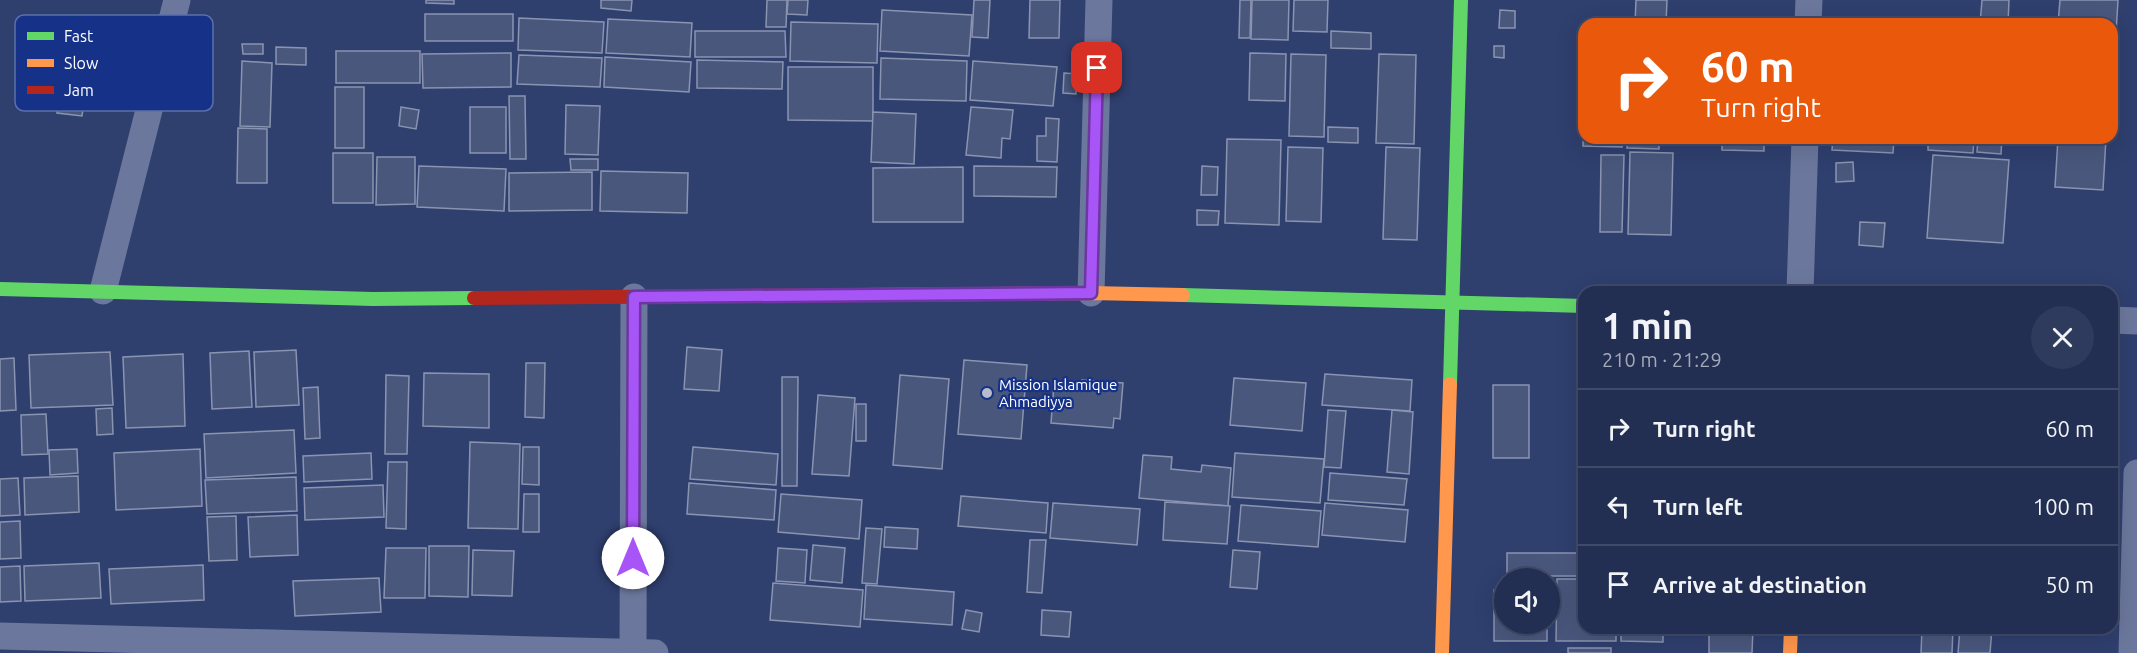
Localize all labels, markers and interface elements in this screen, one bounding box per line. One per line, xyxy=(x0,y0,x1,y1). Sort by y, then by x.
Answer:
legend xyxy=(15,15,213,111)
text: Fast xyxy=(64,27,94,45)
pin xyxy=(1071,42,1122,93)
icon: right xyxy=(1602,42,1680,120)
text: 60 m xyxy=(1701,43,1795,90)
icon: arrive xyxy=(1080,51,1113,84)
text: Slow xyxy=(64,54,99,72)
text: Jam xyxy=(64,81,94,99)
text: Turn right xyxy=(1701,92,1821,122)
text: 1 min xyxy=(1602,305,1693,346)
button: close xyxy=(2031,306,2094,369)
text: 210 m · 21:29 xyxy=(1602,348,1722,371)
place label: Mission Islamique Ahmadiyya xyxy=(999,376,1117,410)
marker: Mission Islamique Ahmadiyya xyxy=(980,386,994,400)
icon: right xyxy=(1602,412,1635,445)
text: Turn right xyxy=(1653,416,1755,441)
text: 60 m xyxy=(2045,416,2094,441)
icon: left xyxy=(1602,490,1635,523)
text: Turn left xyxy=(1653,494,1743,519)
text: 100 m xyxy=(2033,494,2094,519)
position arrow xyxy=(601,526,665,590)
map controls xyxy=(1494,568,1560,634)
button: sound xyxy=(1494,568,1560,634)
icon: arrive xyxy=(1602,568,1635,601)
text: Arrive at destination xyxy=(1653,572,1867,597)
text: 50 m xyxy=(2045,572,2094,597)

